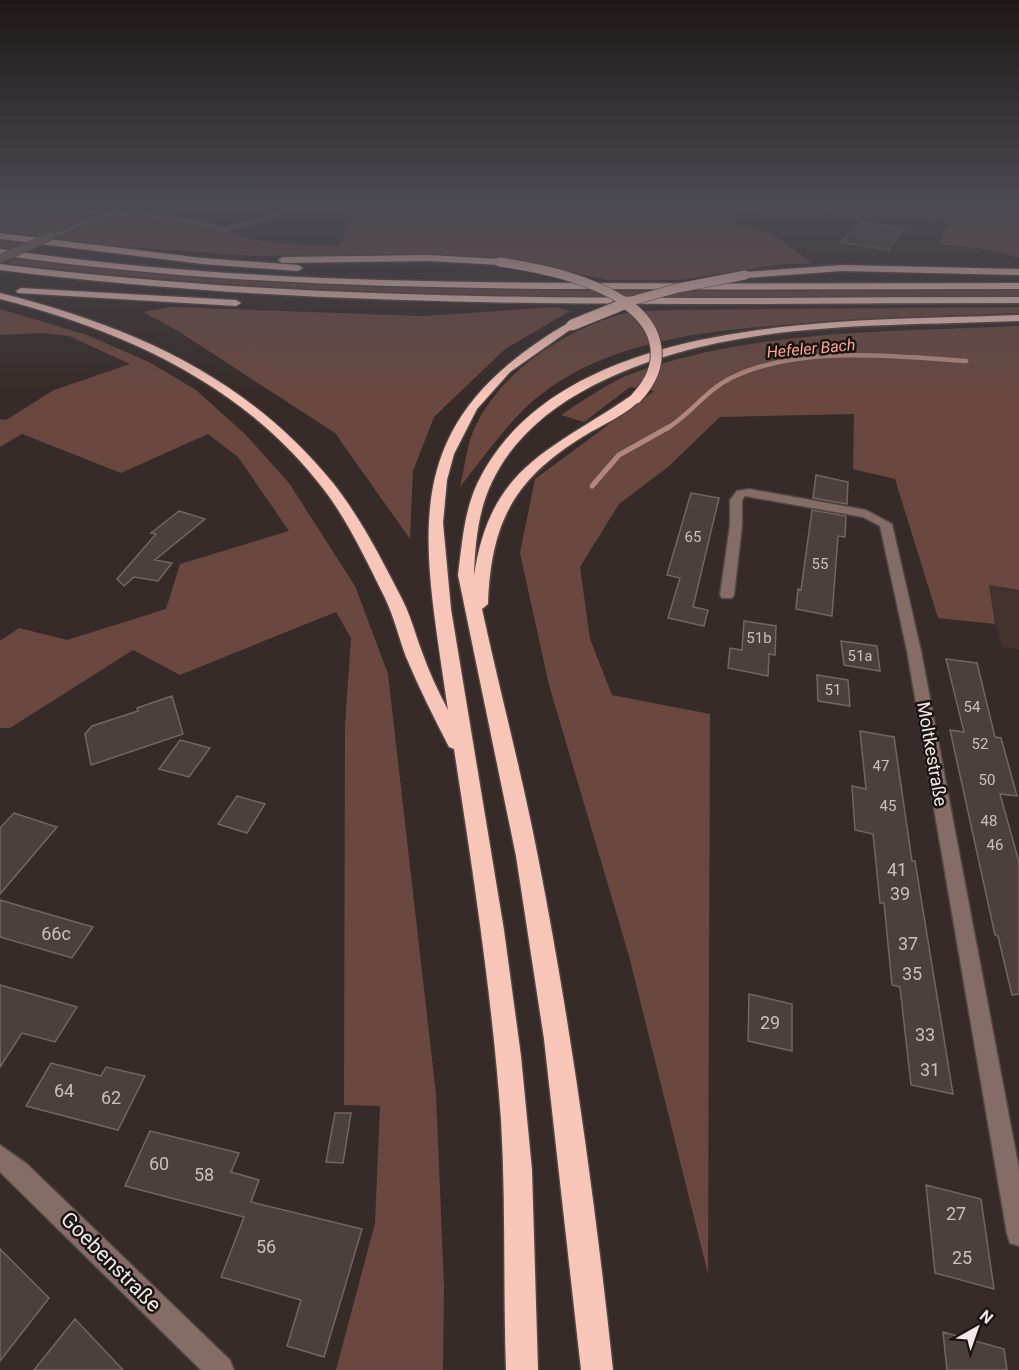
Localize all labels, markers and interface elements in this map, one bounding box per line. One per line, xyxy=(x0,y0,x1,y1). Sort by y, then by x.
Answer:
water label: Hefeler Bach xyxy=(766,335,856,362)
house number: 65 xyxy=(685,528,701,546)
house number: 55 xyxy=(812,555,828,573)
house number: 51b xyxy=(746,629,772,647)
house number: 51a xyxy=(847,647,873,665)
house number: 51 xyxy=(825,681,841,699)
house number: 54 xyxy=(964,698,981,716)
street label: Moltkestraße xyxy=(913,700,952,808)
house number: 52 xyxy=(972,735,988,753)
house number: 47 xyxy=(873,757,889,775)
house number: 50 xyxy=(979,771,995,789)
house number: 45 xyxy=(880,797,896,815)
house number: 48 xyxy=(981,812,997,830)
house number: 46 xyxy=(987,836,1003,854)
house number: 41 xyxy=(887,859,907,880)
house number: 39 xyxy=(890,883,910,904)
house number: 66c xyxy=(41,923,71,944)
house number: 37 xyxy=(898,933,918,954)
house number: 35 xyxy=(902,963,922,984)
house number: 29 xyxy=(760,1012,780,1033)
house number: 33 xyxy=(915,1024,935,1045)
house number: 31 xyxy=(920,1059,940,1080)
house number: 64 xyxy=(54,1080,74,1101)
house number: 62 xyxy=(101,1087,121,1108)
house number: 60 xyxy=(149,1153,169,1174)
house number: 58 xyxy=(194,1164,214,1185)
house number: 27 xyxy=(946,1203,966,1224)
street label: Goebenstraße xyxy=(56,1207,166,1317)
house number: 56 xyxy=(256,1236,276,1257)
house number: 25 xyxy=(952,1247,972,1268)
north arrow xyxy=(947,1298,1007,1358)
text: N xyxy=(976,1306,997,1328)

